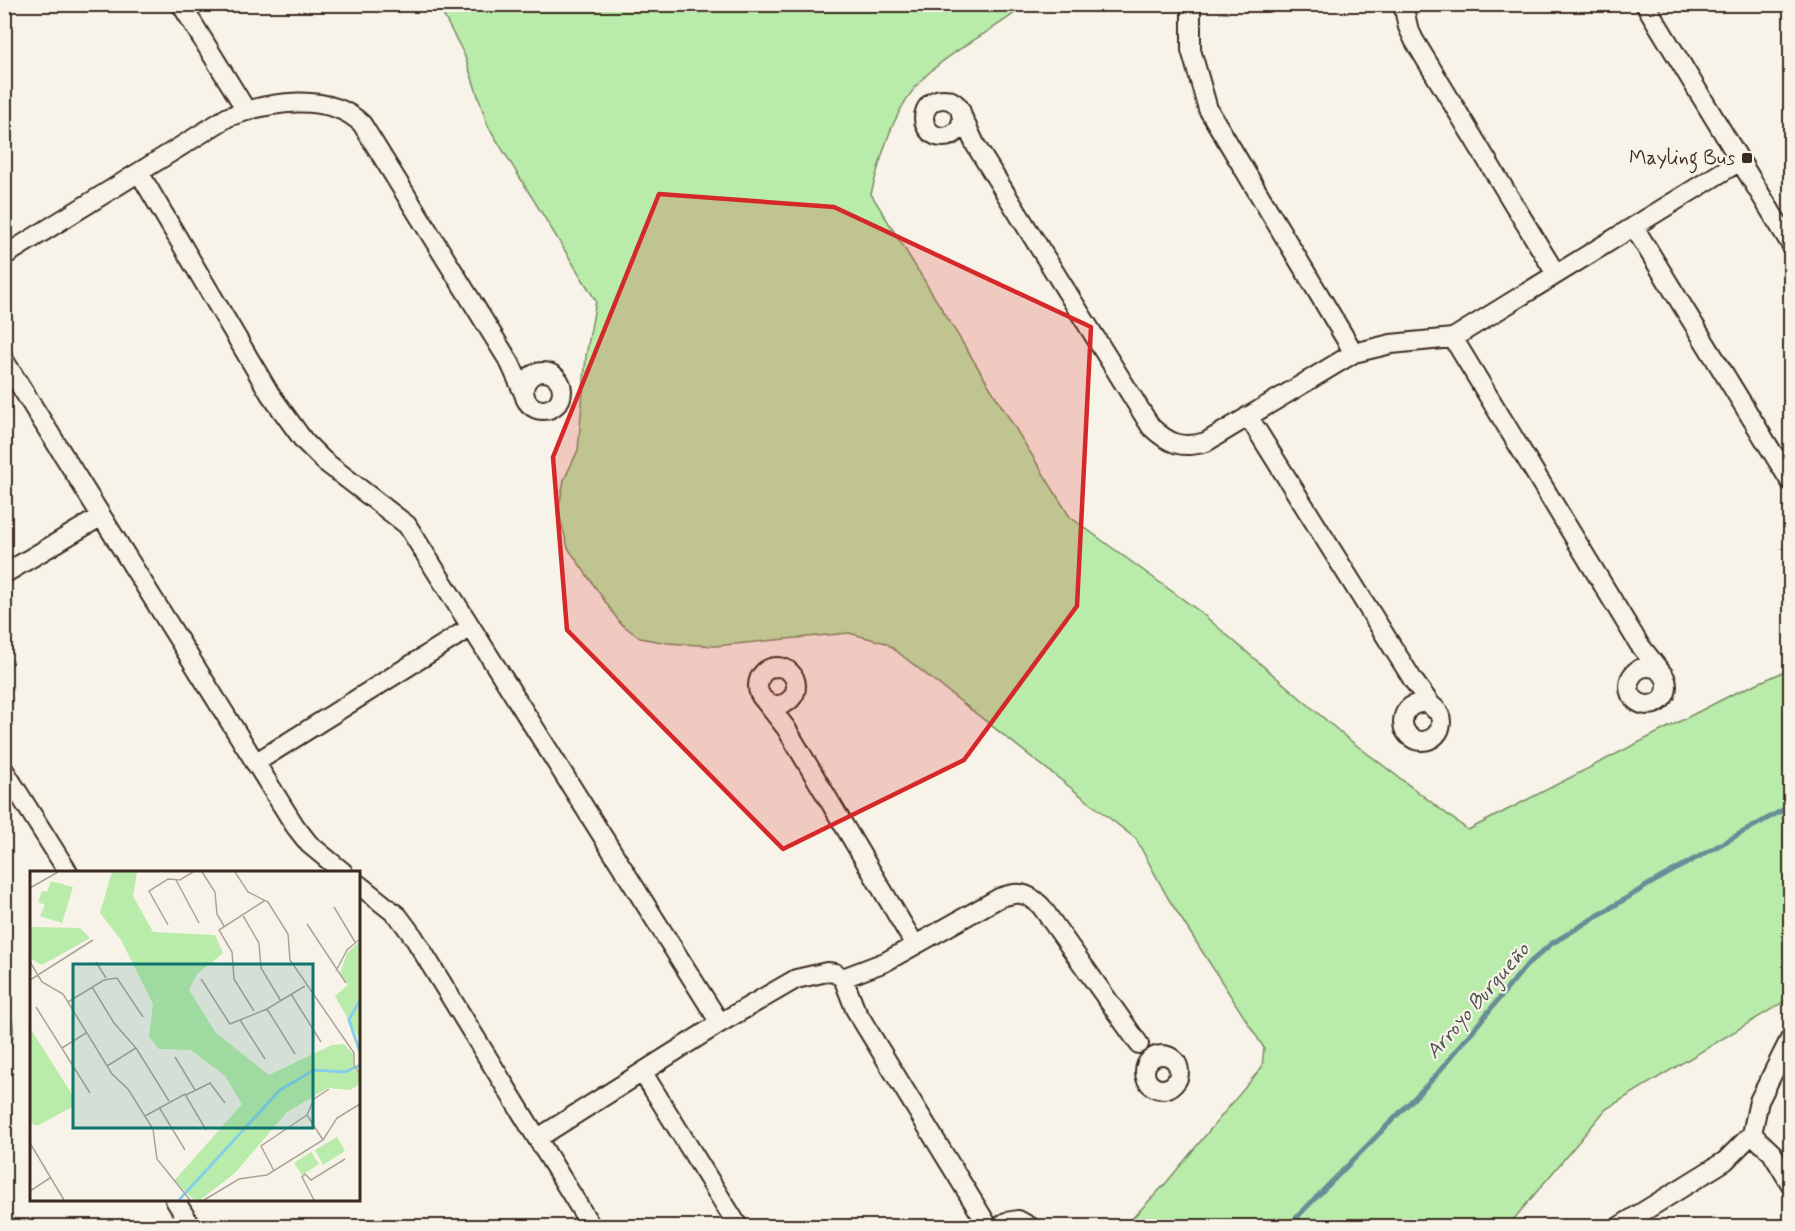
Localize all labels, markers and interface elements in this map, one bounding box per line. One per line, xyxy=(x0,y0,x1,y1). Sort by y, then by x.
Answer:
place label: Mayling Bus xyxy=(1629,145,1735,174)
marker: Mayling Bus xyxy=(1740,151,1754,165)
inset map xyxy=(30,871,360,1201)
water label: Arroyo Burgueño xyxy=(1420,936,1537,1065)

